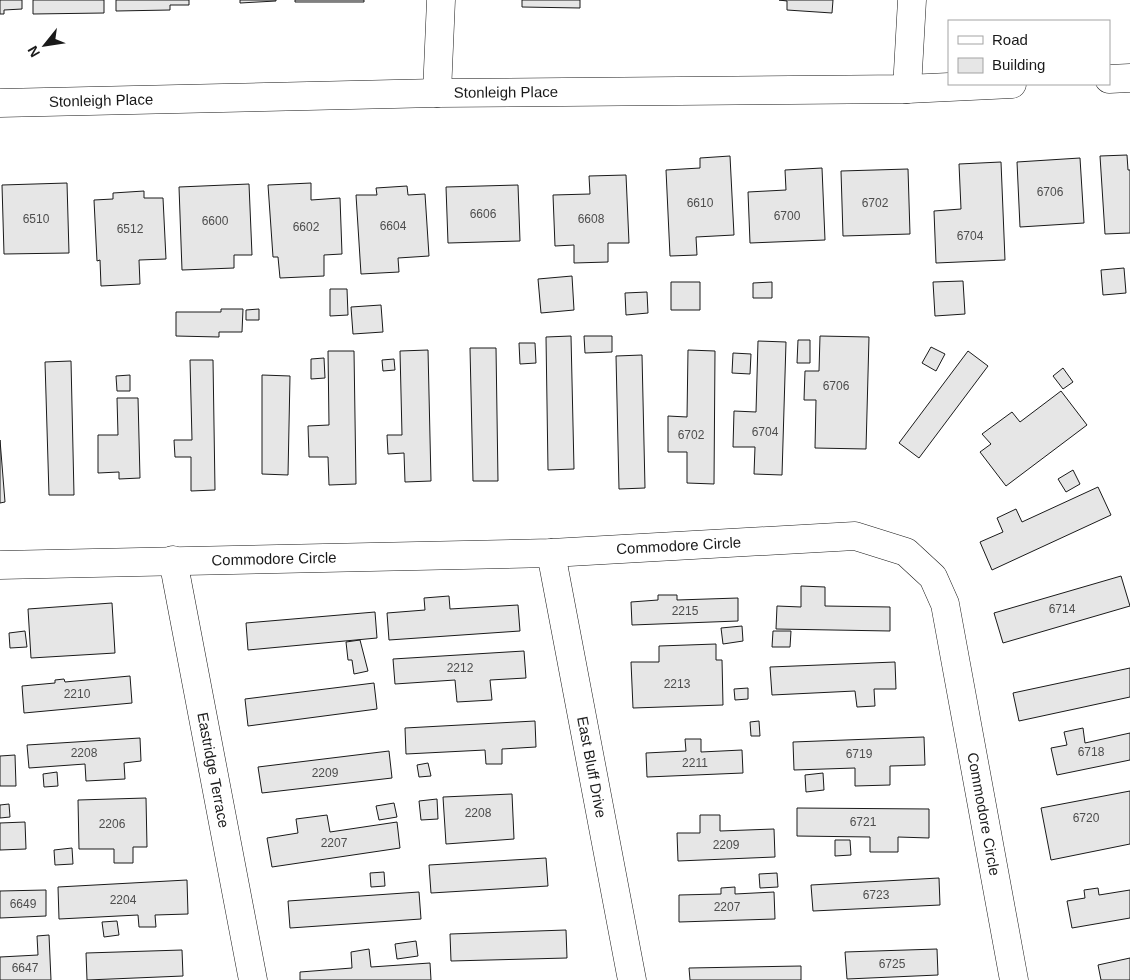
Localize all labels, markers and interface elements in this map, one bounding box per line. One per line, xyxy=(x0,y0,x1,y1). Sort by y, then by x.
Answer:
north arrow xyxy=(20,20,70,70)
legend xyxy=(948,20,1110,85)
text: Road xyxy=(992,31,1028,48)
text: N xyxy=(24,43,43,60)
text: Building xyxy=(992,56,1045,73)
street label: Stonleigh Place xyxy=(454,83,558,101)
street label: Stonleigh Place xyxy=(49,90,153,110)
house number: 6706 xyxy=(1037,185,1064,199)
house number: 6610 xyxy=(687,196,714,210)
house number: 6702 xyxy=(862,196,889,210)
house number: 6606 xyxy=(470,207,497,221)
house number: 6700 xyxy=(774,209,801,223)
house number: 6510 xyxy=(23,212,50,226)
house number: 6608 xyxy=(578,212,605,226)
house number: 6600 xyxy=(202,214,229,228)
house number: 6604 xyxy=(380,219,407,233)
house number: 6602 xyxy=(293,220,320,234)
house number: 6512 xyxy=(117,222,144,236)
house number: 6704 xyxy=(957,229,984,243)
house number: 6706 xyxy=(823,379,850,393)
house number: 6704 xyxy=(752,425,779,439)
house number: 6702 xyxy=(678,428,705,442)
street label: Commodore Circle xyxy=(616,533,742,557)
street label: Commodore Circle xyxy=(211,549,337,568)
house number: 6714 xyxy=(1049,602,1076,616)
house number: 2215 xyxy=(672,604,699,618)
house number: 2212 xyxy=(447,661,474,675)
house number: 2213 xyxy=(664,677,691,691)
house number: 2210 xyxy=(64,687,91,701)
street label: Eastridge Terrace xyxy=(194,711,233,829)
street label: East Bluff Drive xyxy=(574,715,610,819)
house number: 6718 xyxy=(1078,745,1105,759)
house number: 2208 xyxy=(71,746,98,760)
house number: 6719 xyxy=(846,747,873,761)
street label: Commodore Circle xyxy=(964,751,1004,877)
house number: 2211 xyxy=(682,756,708,770)
house number: 2209 xyxy=(312,766,339,780)
house number: 2208 xyxy=(465,806,492,820)
house number: 6720 xyxy=(1073,811,1100,825)
house number: 6721 xyxy=(850,815,877,829)
house number: 2206 xyxy=(99,817,126,831)
house number: 2207 xyxy=(321,836,348,850)
house number: 2209 xyxy=(713,838,740,852)
house number: 6723 xyxy=(863,888,890,902)
house number: 2204 xyxy=(110,893,137,907)
house number: 6649 xyxy=(10,897,37,911)
house number: 2207 xyxy=(714,900,741,914)
house number: 6725 xyxy=(879,957,906,971)
house number: 6647 xyxy=(12,961,39,975)

